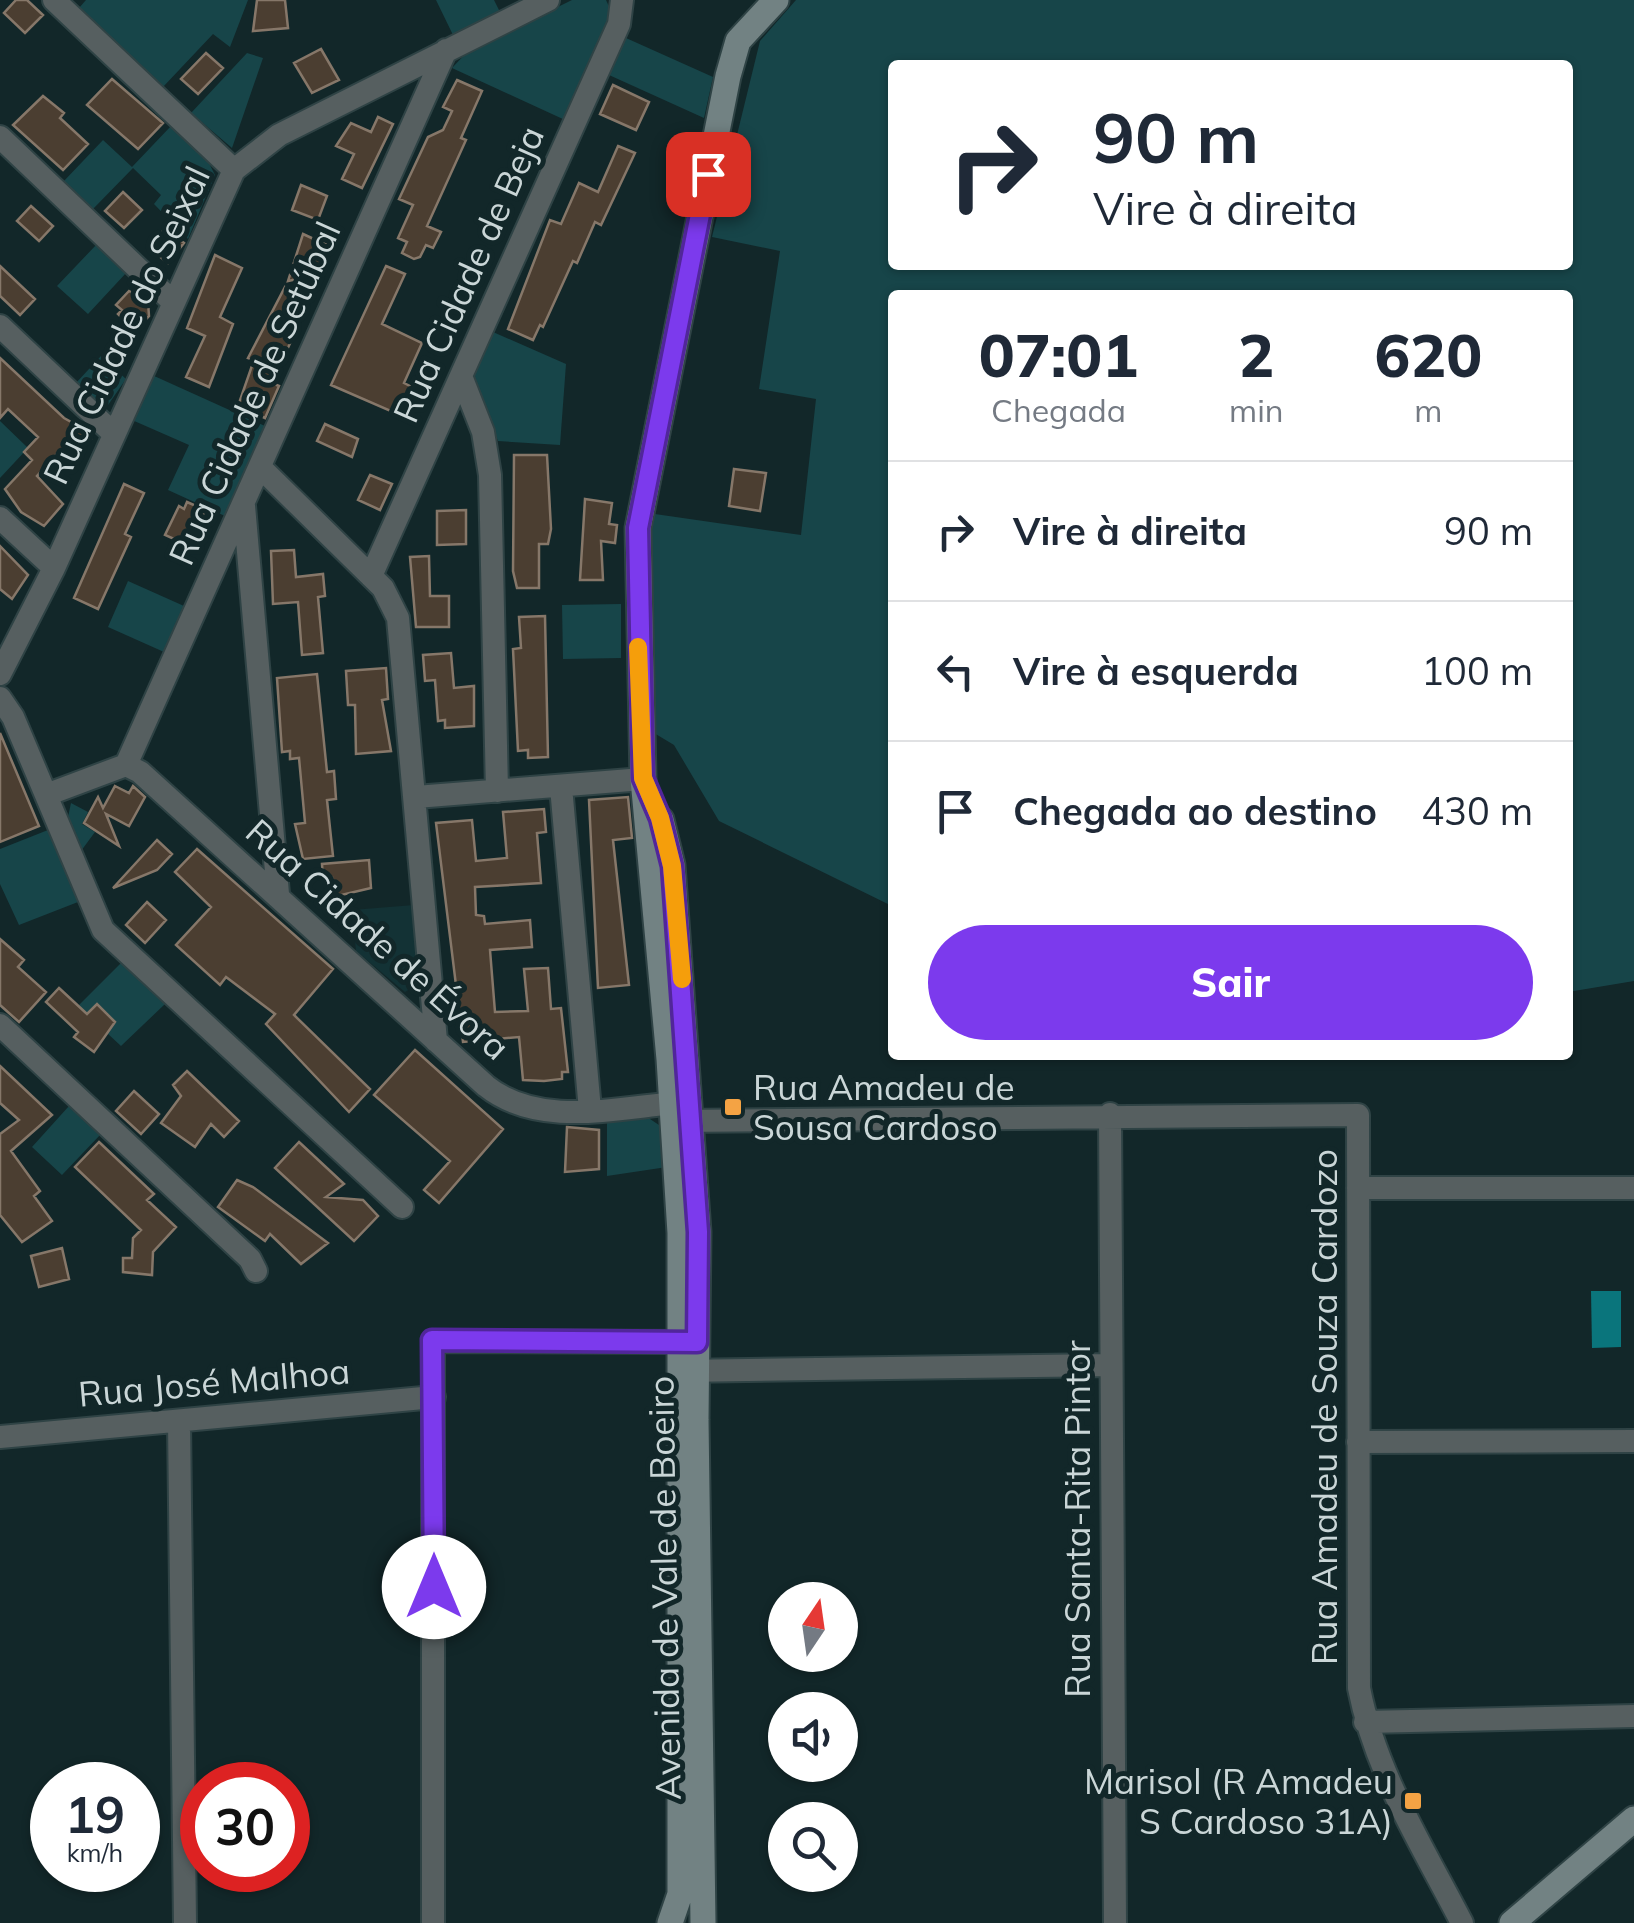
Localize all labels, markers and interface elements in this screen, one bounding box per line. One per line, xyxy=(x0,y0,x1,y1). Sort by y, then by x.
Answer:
text: 90 m xyxy=(1093,93,1259,181)
icon: right xyxy=(928,100,1058,230)
street label: Rua Cidade de Beja xyxy=(383,119,553,429)
pin xyxy=(666,132,751,217)
icon: arrive xyxy=(681,147,736,202)
street label: Rua Cidade do Seixal xyxy=(33,159,219,491)
text: Vire à direita xyxy=(1093,180,1358,236)
street label: Rua Cidade de Setúbal xyxy=(158,215,350,571)
text: 07:01 xyxy=(979,317,1138,392)
text: 2 xyxy=(1238,317,1274,392)
text: 620 xyxy=(1374,317,1482,392)
text: Chegada xyxy=(991,390,1126,430)
text: min xyxy=(1229,390,1284,430)
text: m xyxy=(1414,390,1442,430)
icon: right xyxy=(928,504,983,559)
text: Vire à direita xyxy=(1013,507,1247,555)
text: 90 m xyxy=(1444,507,1533,555)
icon: left xyxy=(928,644,983,699)
text: Vire à esquerda xyxy=(1013,647,1299,695)
text: 100 m xyxy=(1421,647,1533,695)
icon: arrive xyxy=(928,784,983,839)
text: Chegada ao destino xyxy=(1013,787,1377,835)
text: 430 m xyxy=(1421,787,1533,835)
street label: Rua Cidade de Évora xyxy=(237,809,519,1069)
button: Sair xyxy=(928,925,1533,1040)
place label: Rua Amadeu de Sousa Cardoso xyxy=(753,1065,1014,1149)
marker: Rua Amadeu de Sousa Cardoso xyxy=(722,1096,744,1118)
street label: Rua Amadeu de Souza Cardozo xyxy=(1302,1149,1346,1665)
street label: Rua Santa-Rita Pintor xyxy=(1055,1340,1099,1698)
street label: Rua José Malhoa xyxy=(76,1348,352,1416)
street label: Avenida de Vale de Boeiro xyxy=(638,1376,690,1800)
position arrow xyxy=(382,1535,486,1639)
north arrow xyxy=(768,1582,858,1672)
map controls xyxy=(768,1582,858,1892)
button: sound xyxy=(768,1692,858,1782)
place label: Marisol (R Amadeu S Cardoso 31A) xyxy=(1084,1759,1393,1843)
speed limit sign: 30 xyxy=(180,1762,310,1892)
text: 19 xyxy=(65,1783,125,1846)
marker: Marisol (R Amadeu S Cardoso 31A) xyxy=(1402,1790,1424,1812)
button: search xyxy=(768,1802,858,1892)
text: km/h xyxy=(67,1837,123,1868)

